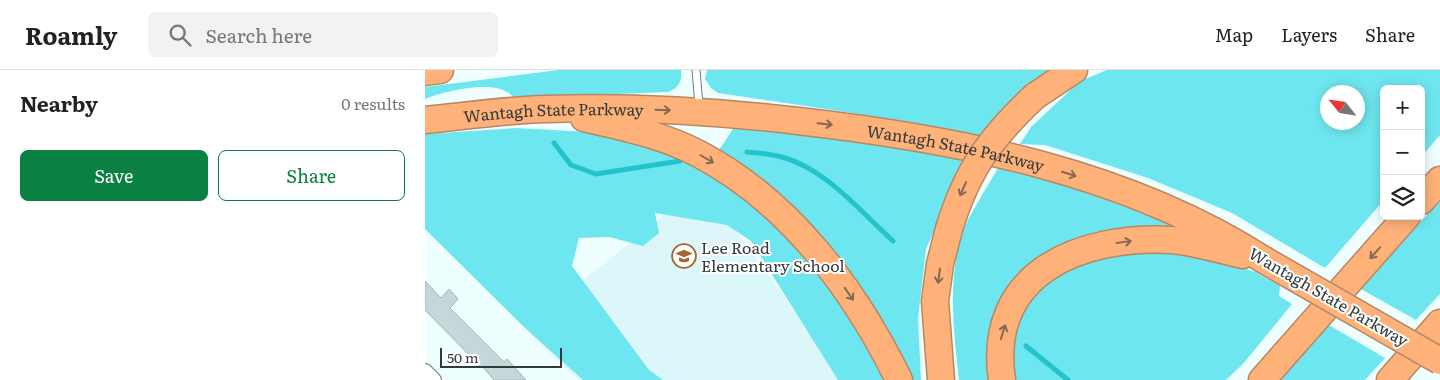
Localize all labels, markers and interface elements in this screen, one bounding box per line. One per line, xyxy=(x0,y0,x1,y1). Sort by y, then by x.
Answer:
search box xyxy=(148,12,498,57)
text: Roamly xyxy=(25,17,118,52)
icon: search xyxy=(166,21,194,49)
text: Search here xyxy=(206,21,312,49)
text: Map xyxy=(1215,21,1253,48)
text: Layers xyxy=(1281,21,1337,48)
text: Share xyxy=(1365,21,1415,48)
north arrow xyxy=(1320,85,1365,130)
map controls xyxy=(1380,85,1425,220)
button: + xyxy=(1380,85,1425,130)
text: Nearby xyxy=(20,87,98,118)
text: 0 results xyxy=(341,91,405,115)
street label: Wantagh State Parkway xyxy=(462,96,645,128)
one-way arrow xyxy=(655,105,671,114)
street label: Wantagh State Parkway xyxy=(865,118,1048,177)
one-way arrow xyxy=(817,119,833,129)
button: − xyxy=(1380,130,1425,175)
button: Save xyxy=(20,150,208,201)
button: Share xyxy=(218,150,405,201)
one-way arrow xyxy=(700,154,715,164)
one-way arrow xyxy=(1061,170,1077,179)
button: layers xyxy=(1380,175,1425,220)
one-way arrow xyxy=(957,181,967,196)
place label: Lee Road Elementary School xyxy=(701,235,845,277)
one-way arrow xyxy=(1116,237,1132,247)
street label: Wantagh State Parkway xyxy=(1245,240,1414,352)
school or university icon: Lee Road Elementary School xyxy=(671,243,697,269)
one-way arrow xyxy=(1369,246,1381,259)
one-way arrow xyxy=(933,268,943,284)
one-way arrow xyxy=(844,287,854,301)
one-way arrow xyxy=(998,324,1008,340)
scale bar xyxy=(440,345,563,368)
text: 50 m xyxy=(447,347,479,367)

